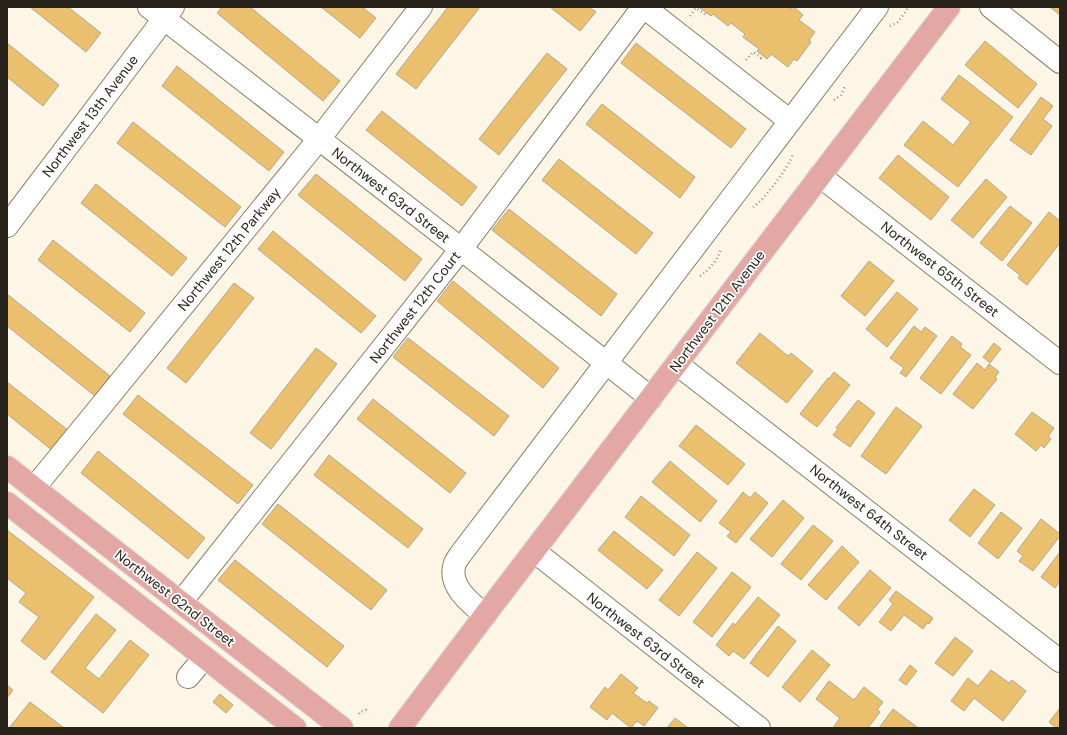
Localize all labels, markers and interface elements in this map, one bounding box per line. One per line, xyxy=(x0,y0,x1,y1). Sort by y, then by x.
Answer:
street label: Northwest 13th Avenue xyxy=(38,51,142,181)
street label: Northwest 63rd Street xyxy=(328,143,454,247)
street label: Northwest 12th Parkway xyxy=(174,183,285,314)
street label: Northwest 65th Street xyxy=(877,217,1003,321)
street label: Northwest 12th Avenue xyxy=(665,246,769,376)
street label: Northwest 12th Court xyxy=(366,247,464,367)
street label: Northwest 64th Street xyxy=(806,460,932,564)
street label: Northwest 62nd Street xyxy=(111,545,239,651)
street label: Northwest 63rd Street xyxy=(583,588,709,692)

